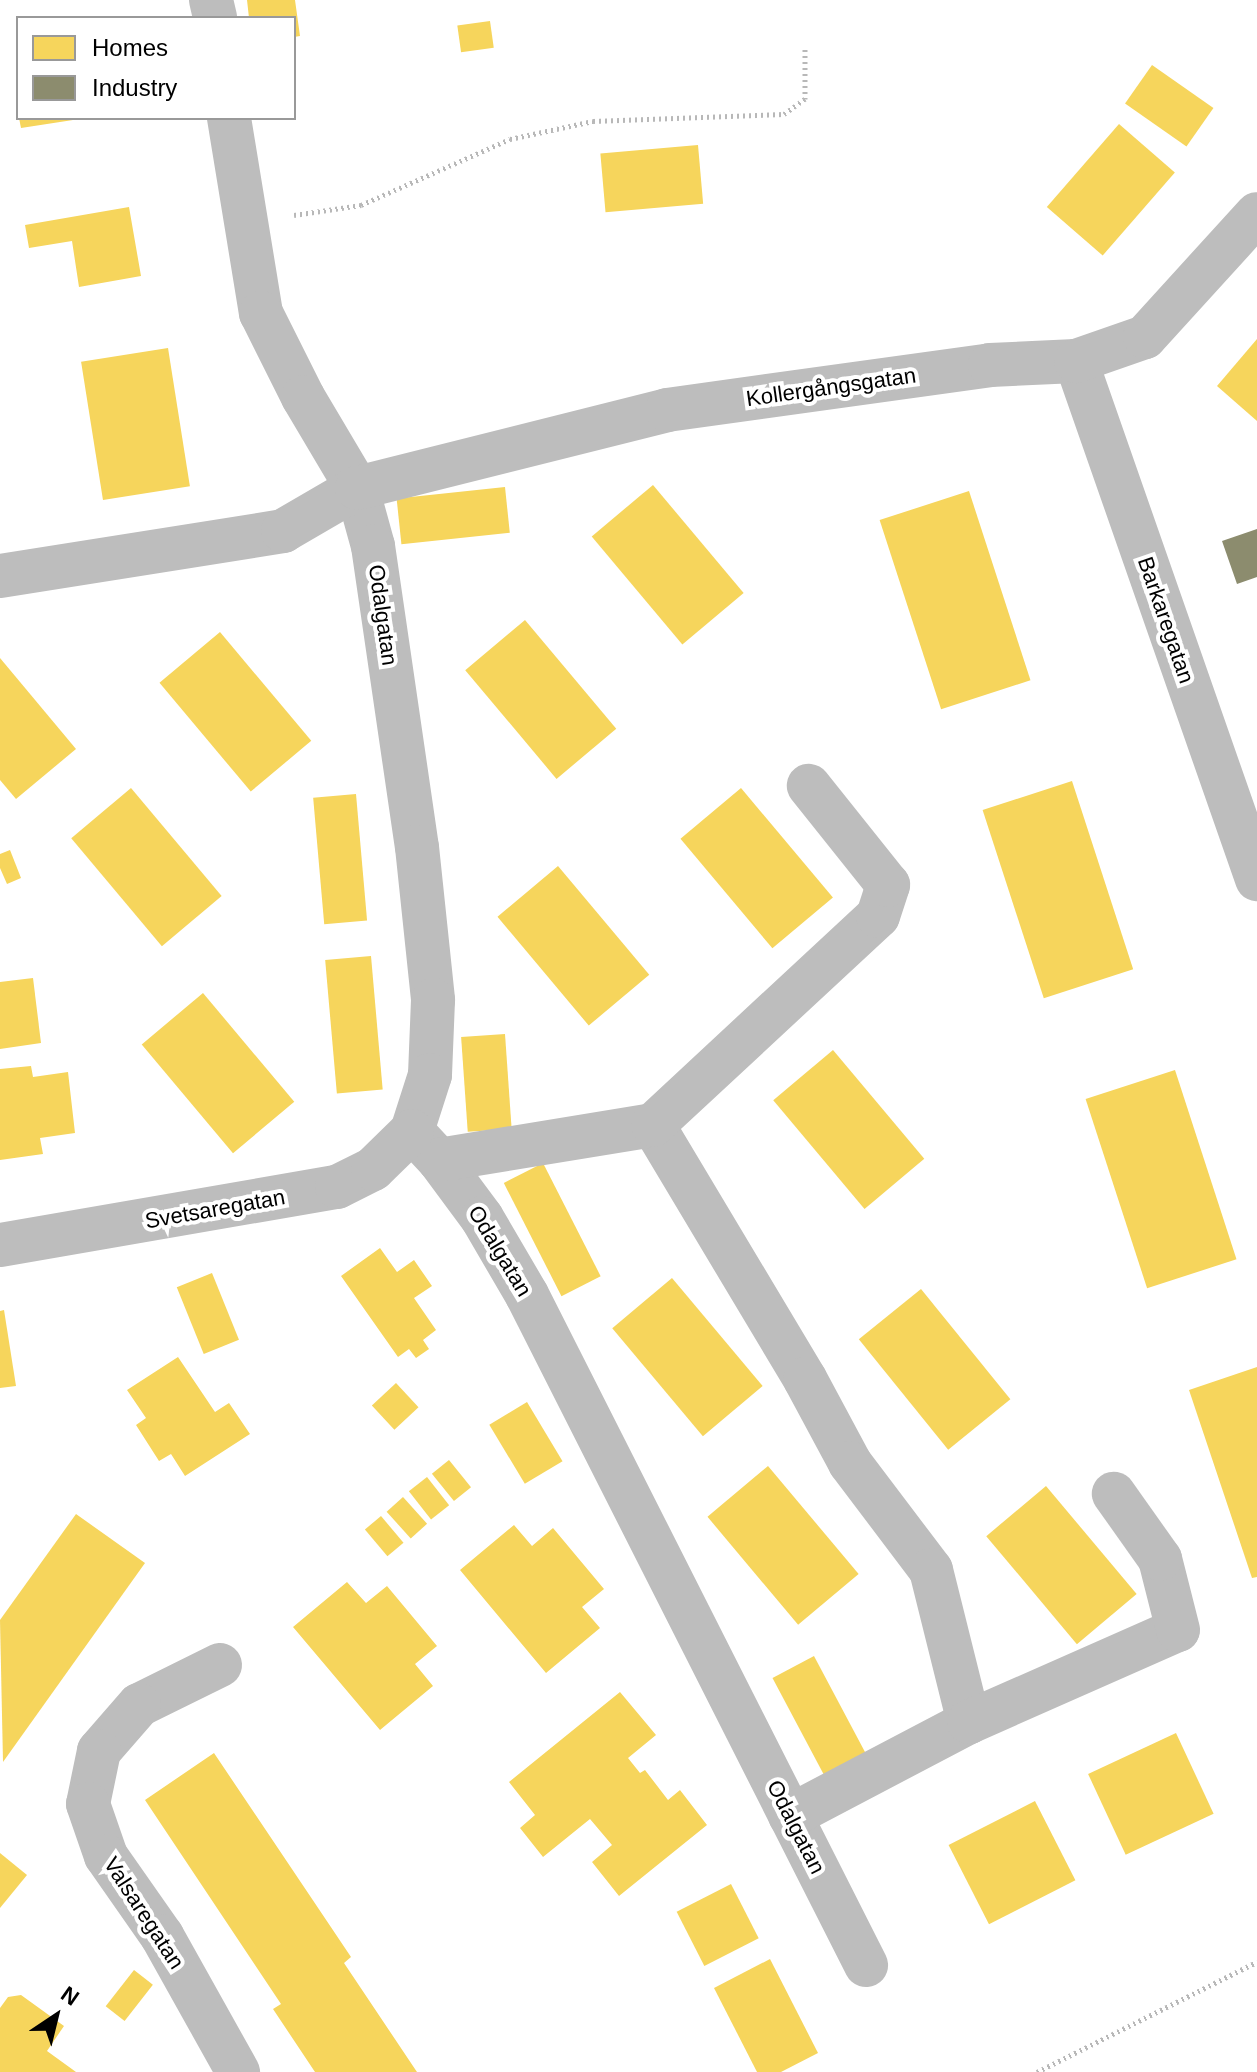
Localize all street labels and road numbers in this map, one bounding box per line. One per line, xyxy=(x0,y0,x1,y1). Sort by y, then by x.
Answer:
street label: Kollergångsgatan xyxy=(744,362,918,412)
street label: Barkaregatan xyxy=(1132,553,1200,687)
street label: Odalgatan xyxy=(363,563,403,667)
street label: Svetsaregatan xyxy=(143,1184,287,1234)
street label: Odalgatan xyxy=(463,1201,537,1301)
street label: Odalgatan xyxy=(761,1776,831,1878)
street label: Valsaregatan xyxy=(98,1852,190,1974)

